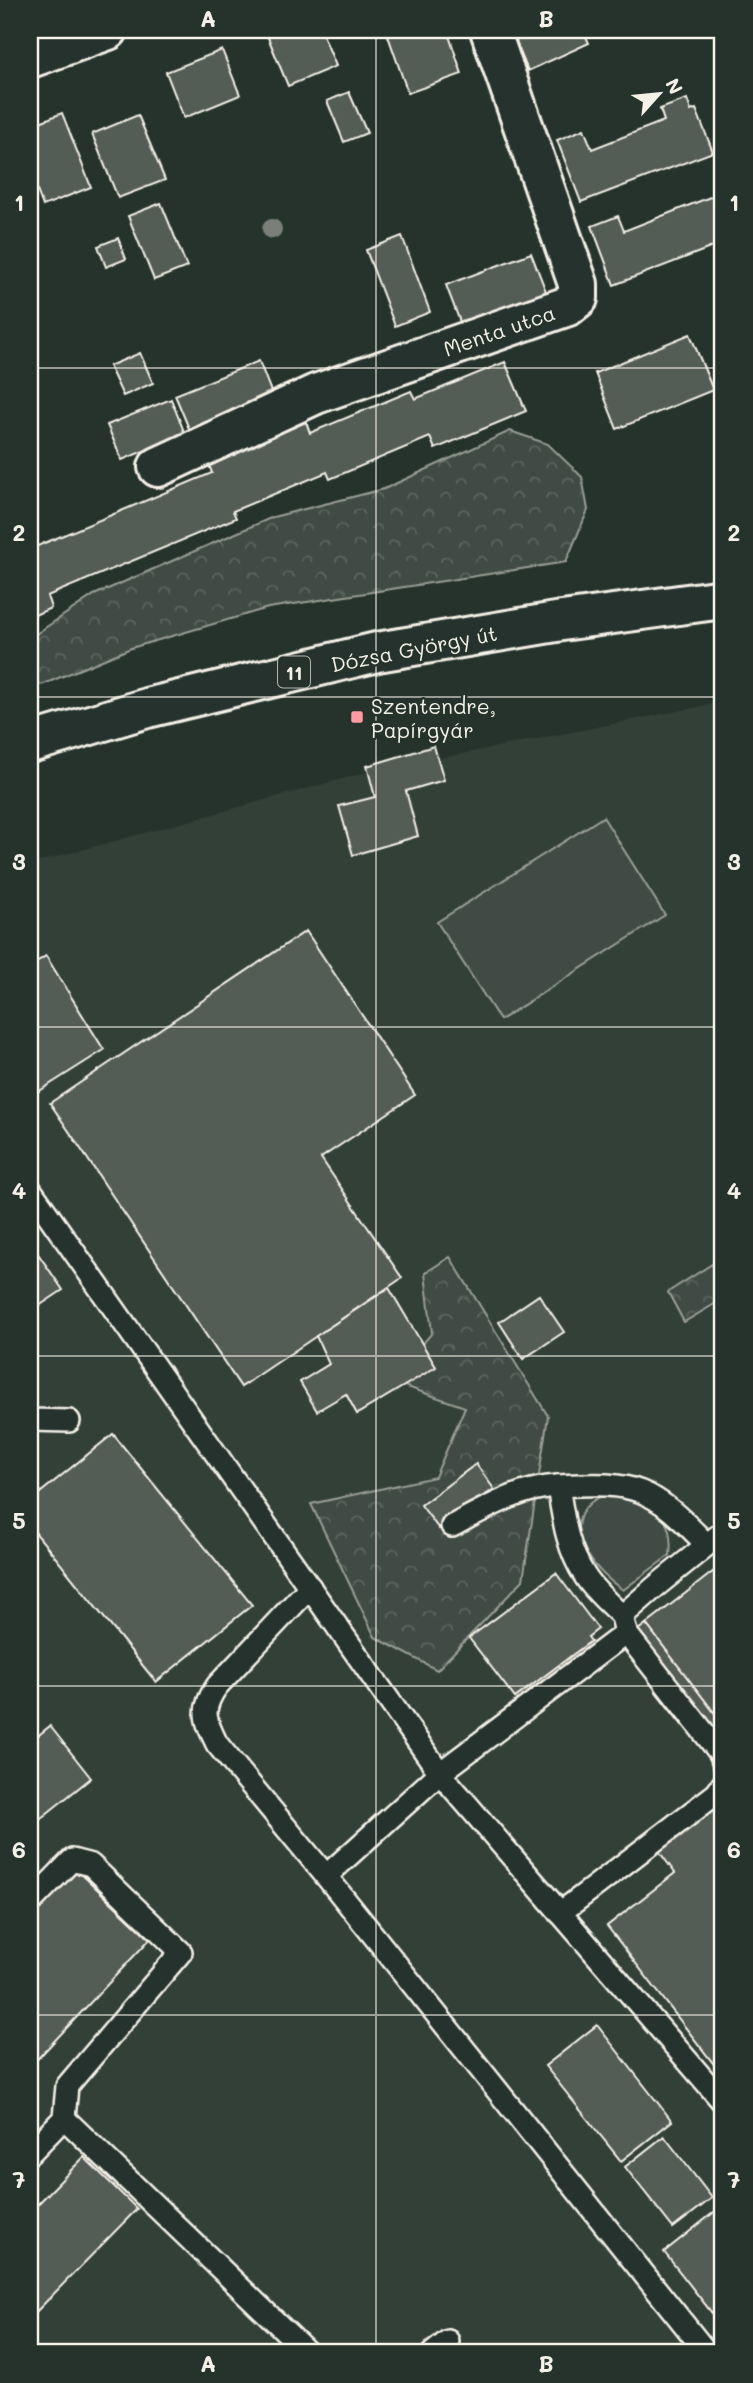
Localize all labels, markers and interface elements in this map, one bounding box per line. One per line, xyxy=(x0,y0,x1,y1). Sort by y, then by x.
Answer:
text: A xyxy=(200,3,216,33)
text: B xyxy=(538,3,554,33)
north arrow xyxy=(624,60,694,130)
text: N xyxy=(660,74,689,98)
text: 1 xyxy=(14,187,24,217)
text: 1 xyxy=(729,187,739,217)
street label: Menta utca xyxy=(439,298,559,362)
text: 2 xyxy=(13,517,25,547)
text: 2 xyxy=(728,517,740,547)
street label: Dózsa György út xyxy=(329,619,499,677)
road number: 11 xyxy=(278,656,310,688)
place label: Szentendre, Papírgyár xyxy=(371,692,496,743)
marker: Szentendre, Papírgyár xyxy=(349,709,365,725)
text: 3 xyxy=(12,846,26,876)
text: 3 xyxy=(727,846,741,876)
text: 4 xyxy=(12,1175,26,1205)
text: 4 xyxy=(727,1175,741,1205)
text: 5 xyxy=(12,1505,26,1535)
text: 5 xyxy=(727,1505,741,1535)
text: 6 xyxy=(12,1834,26,1864)
text: 6 xyxy=(727,1834,741,1864)
text: 7 xyxy=(13,2164,26,2194)
text: 7 xyxy=(728,2164,741,2194)
text: A xyxy=(200,2348,216,2378)
text: B xyxy=(538,2348,554,2378)

